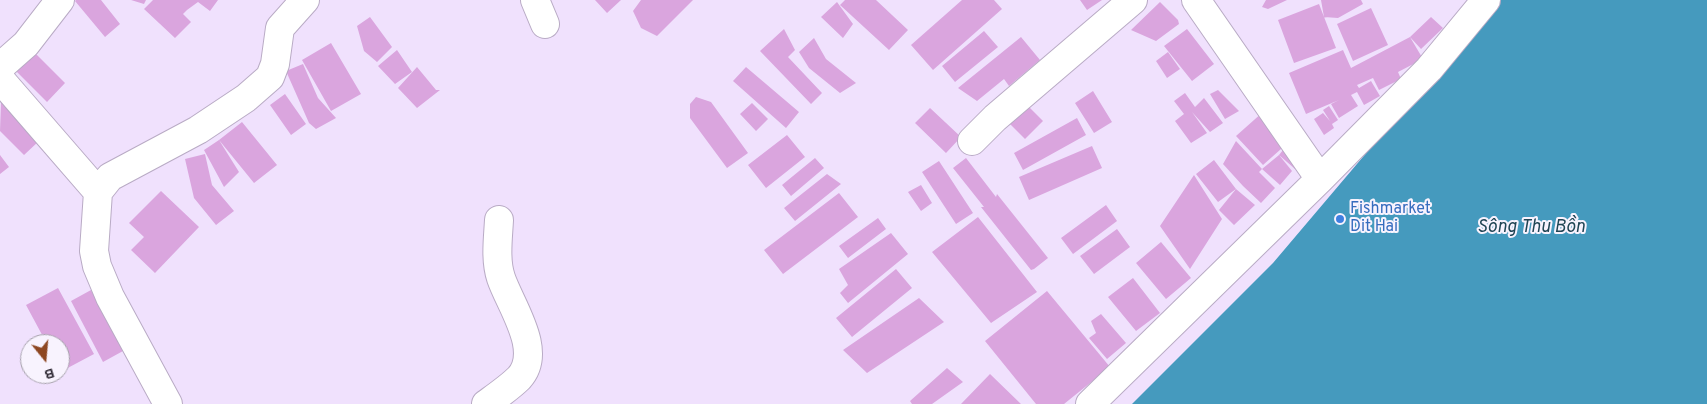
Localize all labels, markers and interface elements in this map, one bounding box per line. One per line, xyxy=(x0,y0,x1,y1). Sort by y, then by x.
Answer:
place label: Fishmarket Dit Hai xyxy=(1350,200,1431,238)
marker: Fishmarket Dit Hai xyxy=(1334,213,1346,225)
water label: Sông Thu Bồn xyxy=(1477,217,1585,239)
north arrow xyxy=(20,334,70,384)
text: B xyxy=(42,363,56,382)

